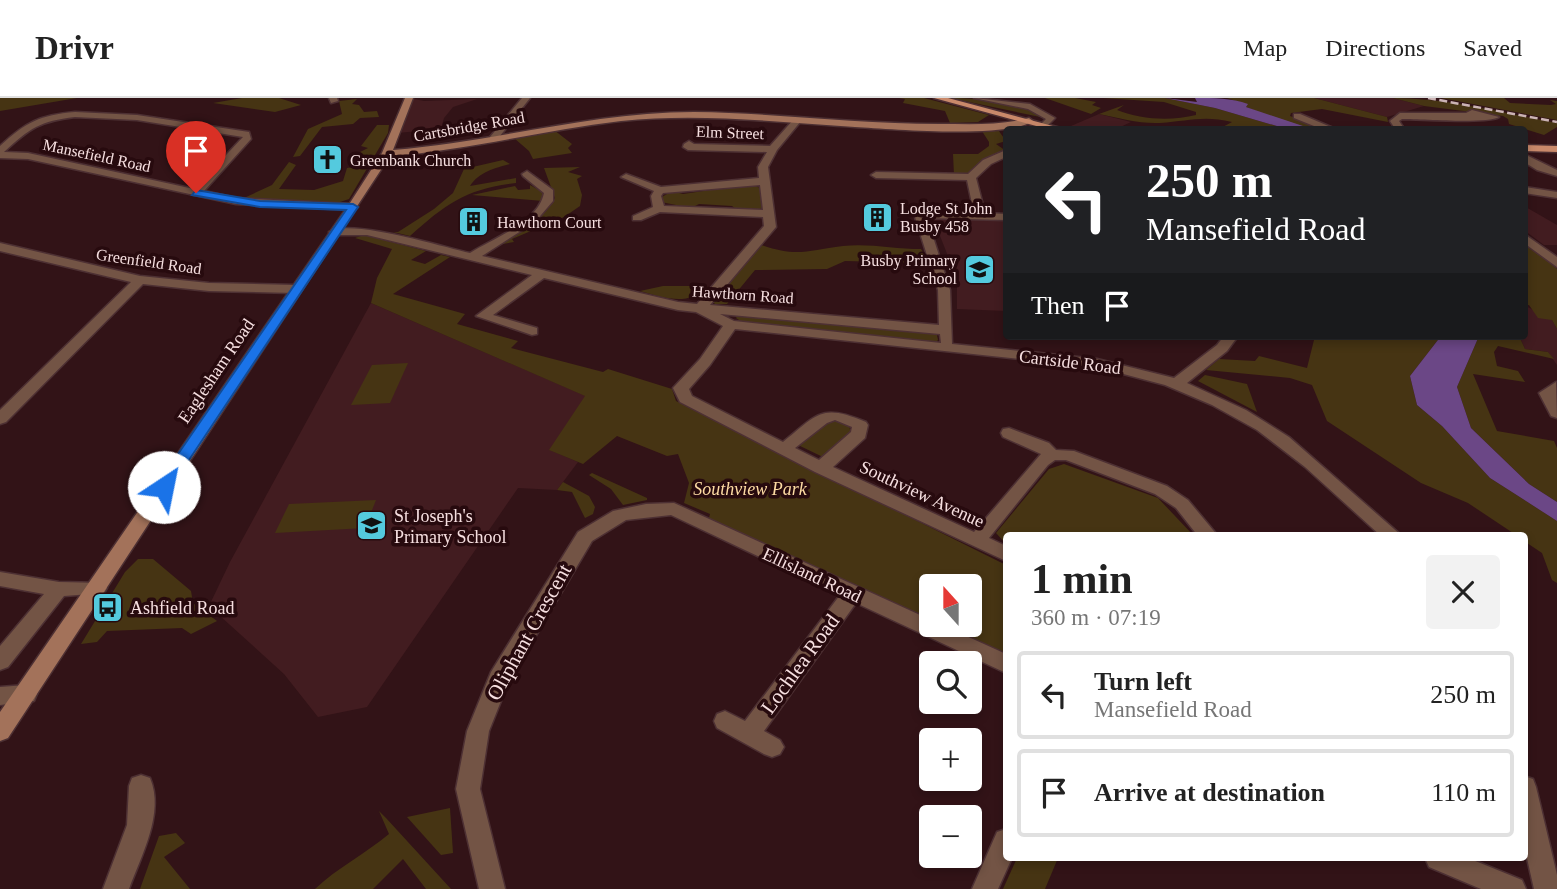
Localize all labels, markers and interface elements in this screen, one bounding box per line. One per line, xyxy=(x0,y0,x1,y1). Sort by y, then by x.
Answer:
text: Drivr xyxy=(35,30,114,66)
text: Map xyxy=(1243,35,1287,61)
text: Directions xyxy=(1325,35,1425,61)
text: Saved xyxy=(1463,35,1522,61)
street label: Cartsbridge Road xyxy=(412,108,526,146)
pin xyxy=(166,121,226,193)
street label: Elm Street xyxy=(696,123,765,142)
icon: arrive xyxy=(177,132,215,170)
street label: Mansefield Road xyxy=(41,136,152,175)
church icon: Greenbank Church xyxy=(310,143,344,177)
place label: Greenbank Church xyxy=(350,152,471,169)
text: 250 m xyxy=(1146,153,1273,208)
icon: left xyxy=(1031,154,1122,245)
building icon: Lodge St John Busby 458 xyxy=(860,200,894,234)
place label: Lodge St John Busby 458 xyxy=(900,200,992,236)
building icon: Hawthorn Court xyxy=(457,205,491,239)
text: Mansefield Road xyxy=(1146,211,1366,247)
place label: Hawthorn Court xyxy=(497,214,602,231)
street label: Greenfield Road xyxy=(95,246,203,277)
place label: Busby Primary School xyxy=(861,252,958,287)
school or university icon: Busby Primary School xyxy=(963,252,997,286)
street label: Hawthorn Road xyxy=(692,282,794,307)
icon: arrive xyxy=(1098,287,1136,325)
text: Then xyxy=(1031,291,1084,320)
street label: Eaglesham Road xyxy=(174,315,258,427)
street label: Cartside Road xyxy=(1018,346,1122,378)
position arrow xyxy=(127,450,201,524)
street label: Southview Avenue xyxy=(857,456,987,532)
park label: Southview Park xyxy=(693,479,808,499)
place label: St Joseph's Primary School xyxy=(394,506,507,547)
school or university icon: St Joseph's Primary School xyxy=(354,509,388,543)
street label: Ellisland Road xyxy=(760,543,864,607)
button: close xyxy=(1426,555,1500,629)
text: 1 min xyxy=(1031,556,1133,602)
street label: Oliphant Crescent xyxy=(482,559,576,704)
north arrow xyxy=(919,574,982,637)
map controls xyxy=(919,574,982,868)
bus stop icon: Ashfield Road xyxy=(90,591,124,625)
place label: Ashfield Road xyxy=(130,598,234,618)
text: 360 m · 07:19 xyxy=(1031,605,1161,630)
street label: Lochlea Road xyxy=(756,609,844,718)
button: search xyxy=(919,651,982,714)
text: Turn left xyxy=(1094,667,1192,696)
icon: left xyxy=(1035,676,1073,714)
text: 250 m xyxy=(1430,680,1496,709)
text: Mansefield Road xyxy=(1094,697,1252,722)
button: + xyxy=(919,728,982,791)
icon: arrive xyxy=(1035,774,1073,812)
text: Arrive at destination xyxy=(1094,778,1325,807)
text: 110 m xyxy=(1431,778,1496,807)
button: − xyxy=(919,805,982,868)

